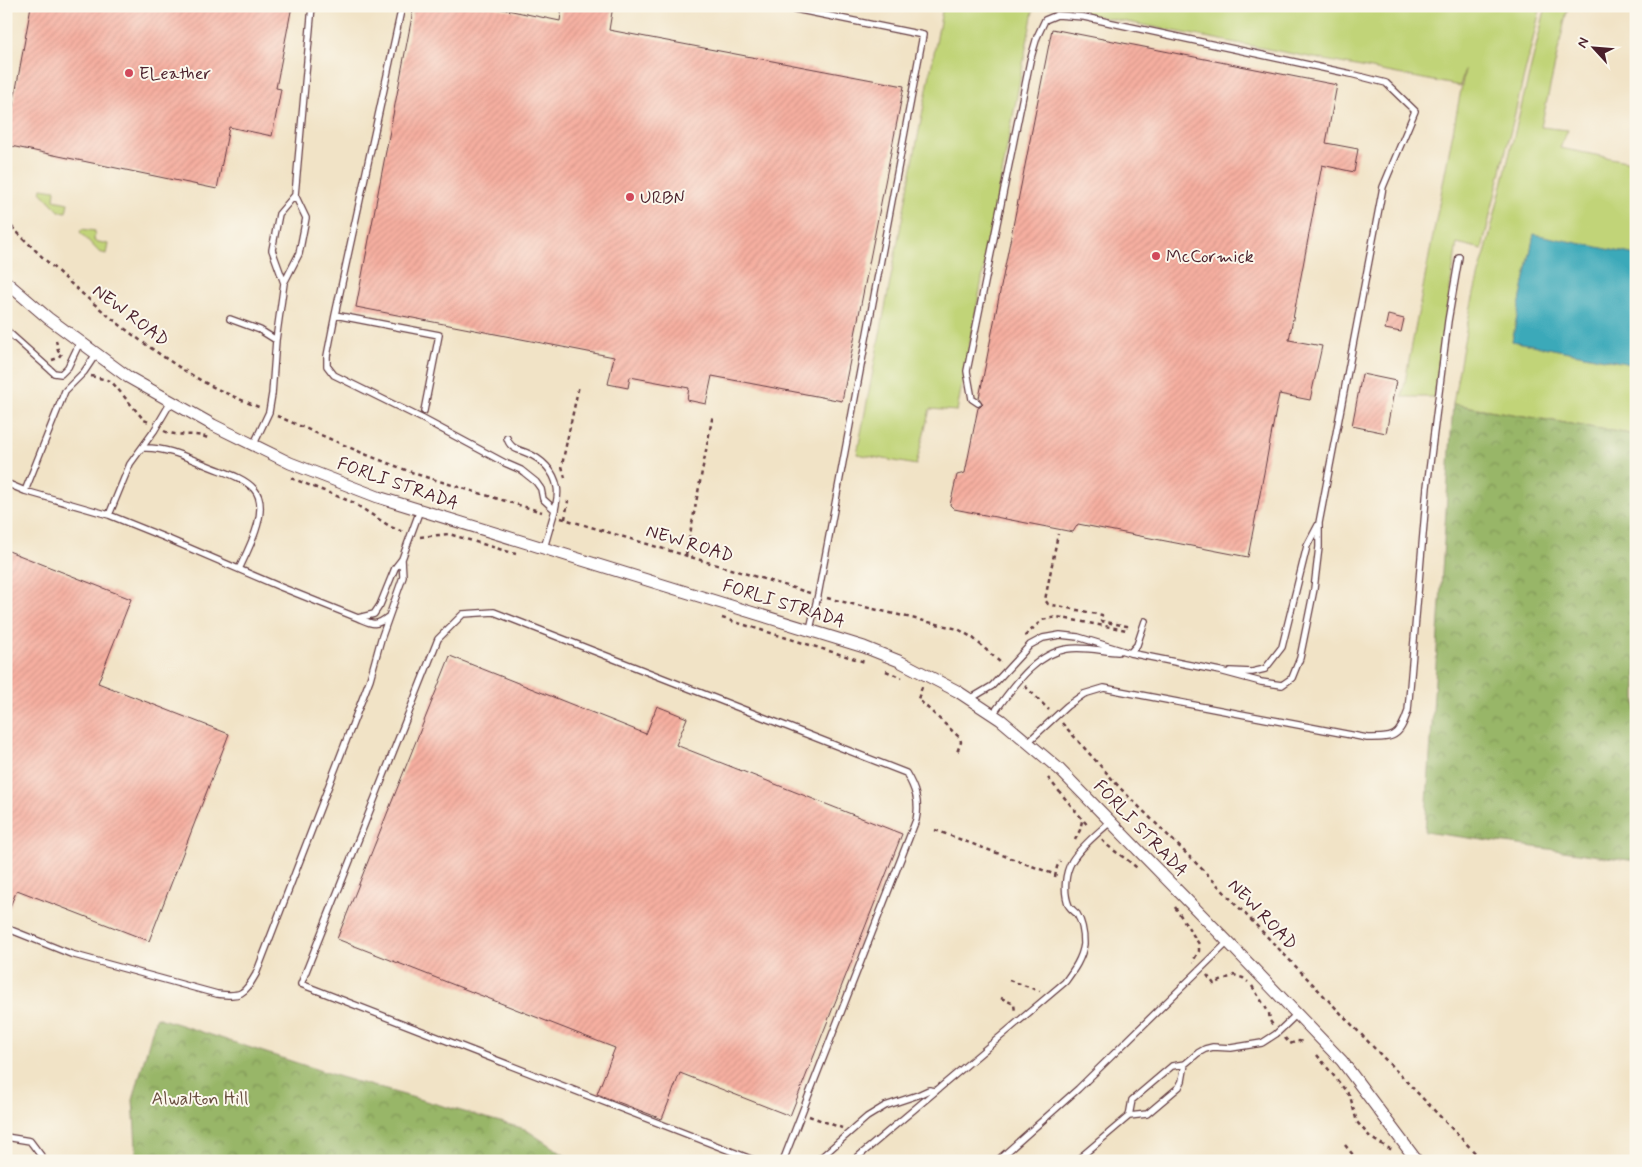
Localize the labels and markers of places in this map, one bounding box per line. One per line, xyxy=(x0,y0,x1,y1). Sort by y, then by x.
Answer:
place label: ELeather xyxy=(139,62,212,86)
marker: ELeather xyxy=(123,67,135,79)
place label: URBN xyxy=(640,186,685,210)
marker: URBN xyxy=(624,191,636,203)
place label: McCormick xyxy=(1166,245,1254,269)
marker: McCormick xyxy=(1150,250,1162,262)

